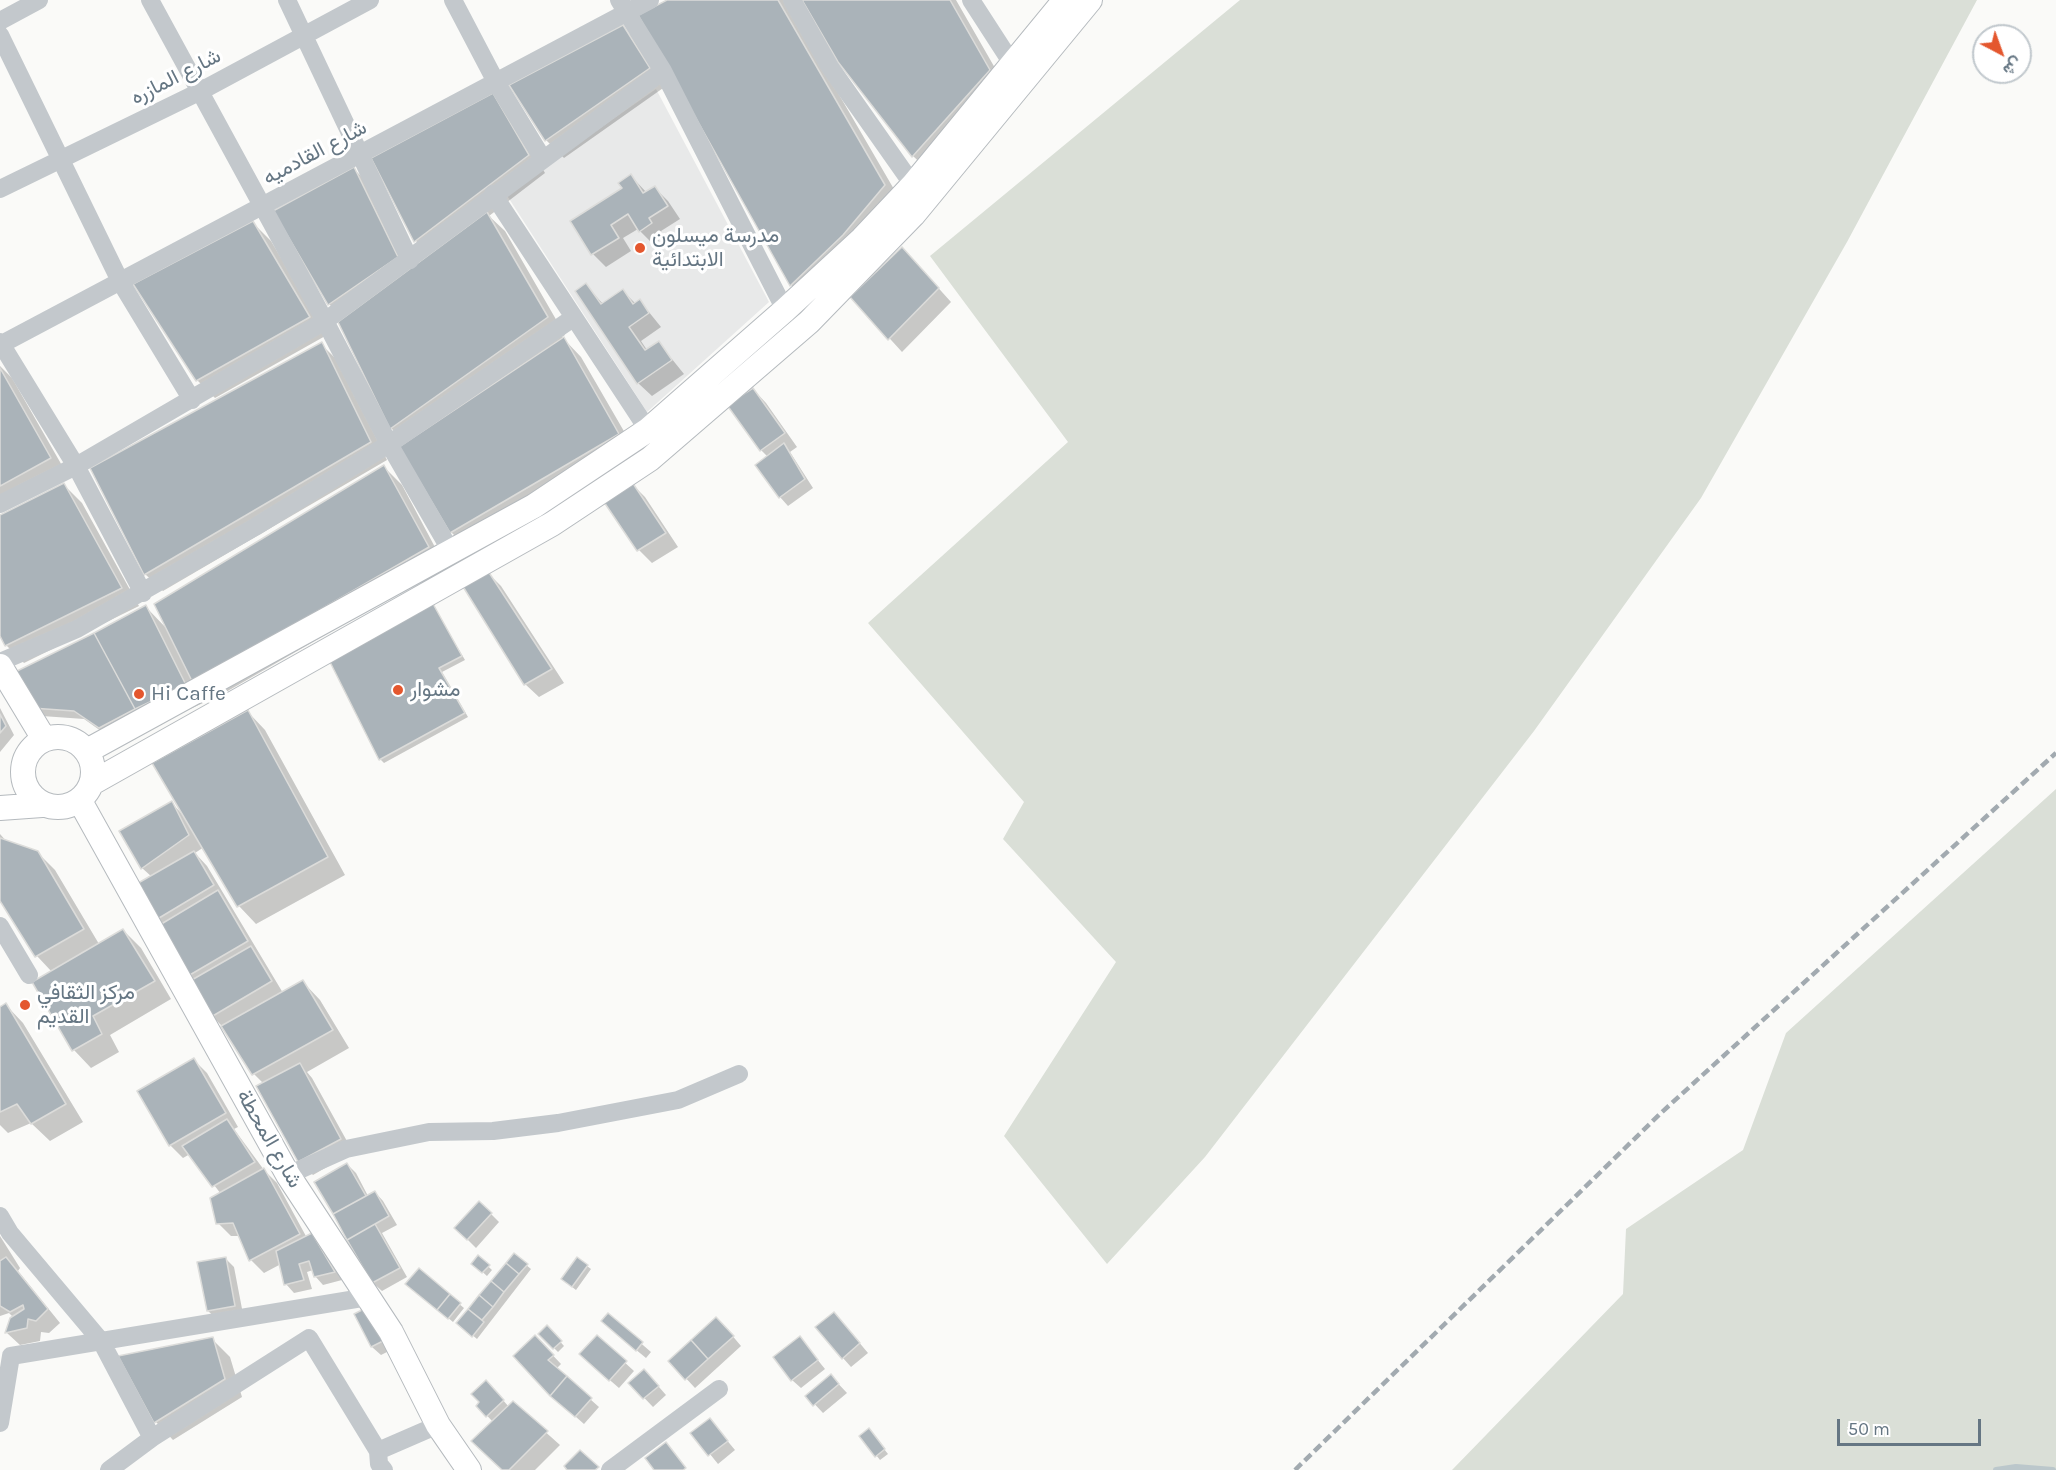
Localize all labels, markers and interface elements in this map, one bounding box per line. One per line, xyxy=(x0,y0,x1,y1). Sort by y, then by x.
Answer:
north arrow xyxy=(1972,24,2032,84)
street label: شارع المازره xyxy=(127,44,225,110)
text: ش xyxy=(1999,53,2026,80)
street label: شارع القادميه xyxy=(259,115,371,191)
place label: مدرسة ميسلون الابتدائية xyxy=(652,223,779,273)
marker: مدرسة ميسلون الابتدائية xyxy=(633,241,647,255)
place label: مشوار xyxy=(410,677,460,703)
place label: Hi Caffe xyxy=(151,681,226,707)
marker: مشوار xyxy=(391,683,405,697)
marker: Hi Caffe xyxy=(132,687,146,701)
place label: مركز الثقافي القديم xyxy=(37,980,135,1030)
marker: مركز الثقافي القديم xyxy=(18,998,32,1012)
street label: شارع المحطة xyxy=(231,1085,307,1193)
scale bar xyxy=(1840,1407,1984,1445)
text: 50 m xyxy=(1848,1418,1890,1440)

